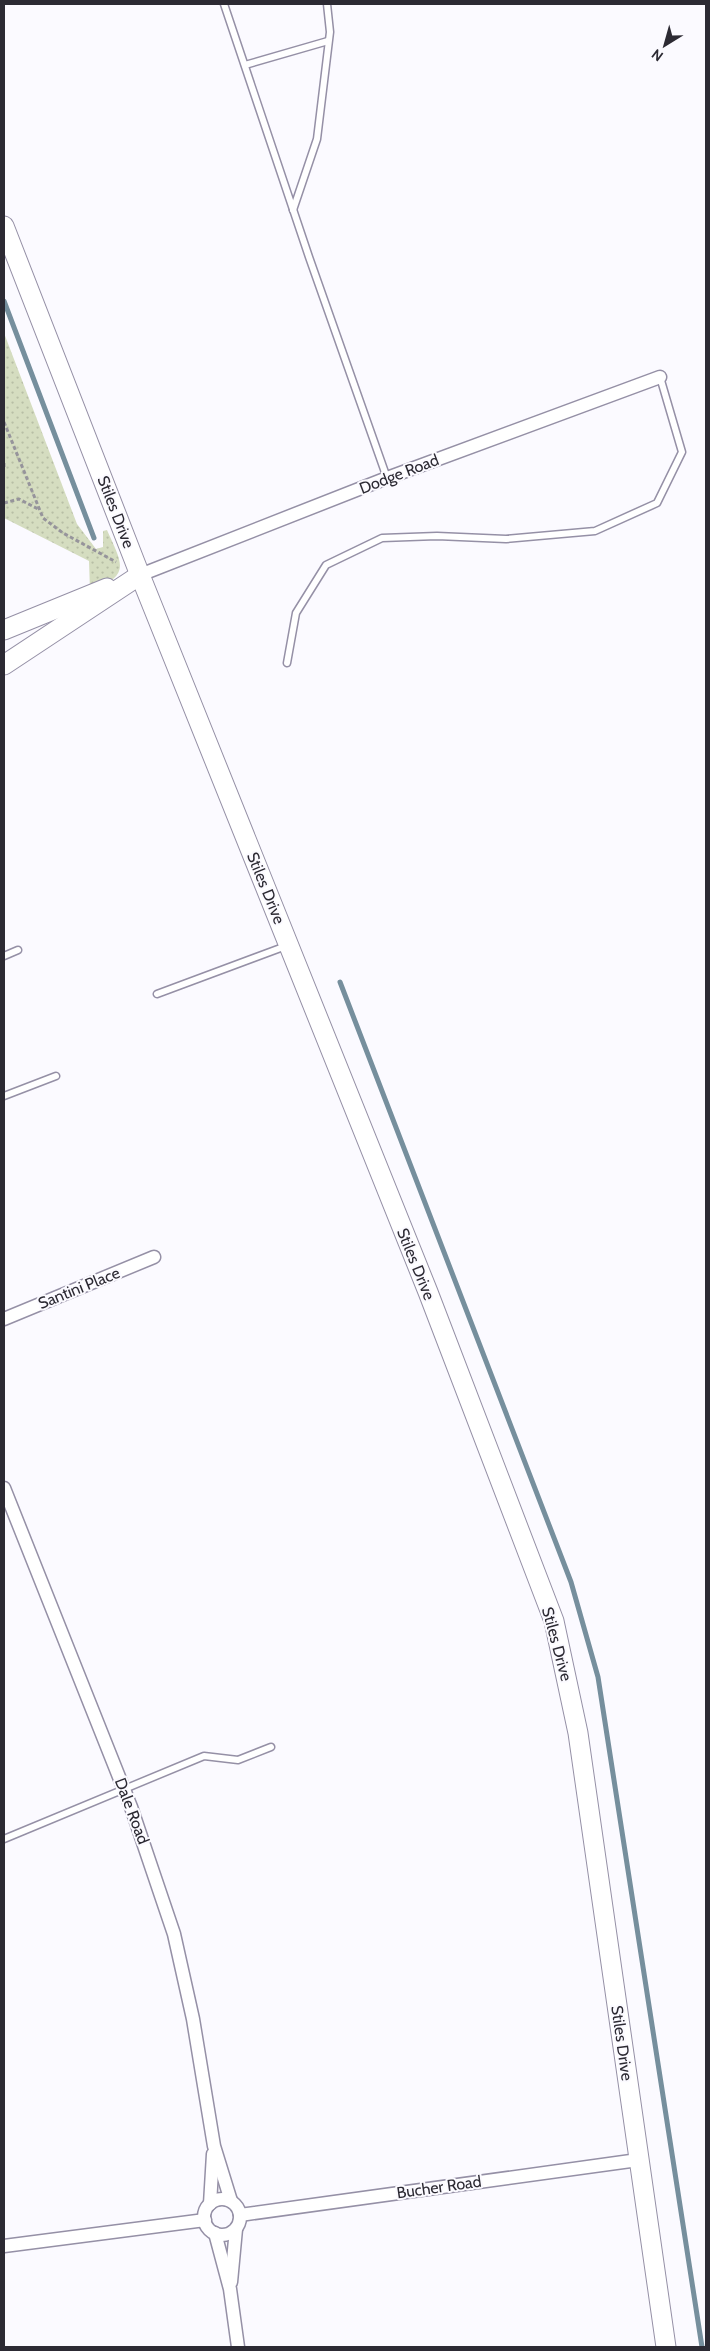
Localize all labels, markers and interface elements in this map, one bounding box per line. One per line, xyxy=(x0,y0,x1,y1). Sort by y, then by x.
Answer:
north arrow xyxy=(640,20,690,70)
text: N xyxy=(648,45,667,66)
street label: Dodge Road xyxy=(357,450,441,498)
street label: Stiles Drive xyxy=(94,473,138,551)
street label: Stiles Drive xyxy=(243,849,289,927)
street label: Stiles Drive xyxy=(393,1225,439,1303)
street label: Santini Place xyxy=(35,1263,123,1313)
street label: Stiles Drive xyxy=(538,1605,576,1683)
street label: Dale Road xyxy=(111,1775,153,1847)
street label: Stiles Drive xyxy=(607,2004,637,2082)
street label: Bucher Road xyxy=(395,2172,483,2202)

